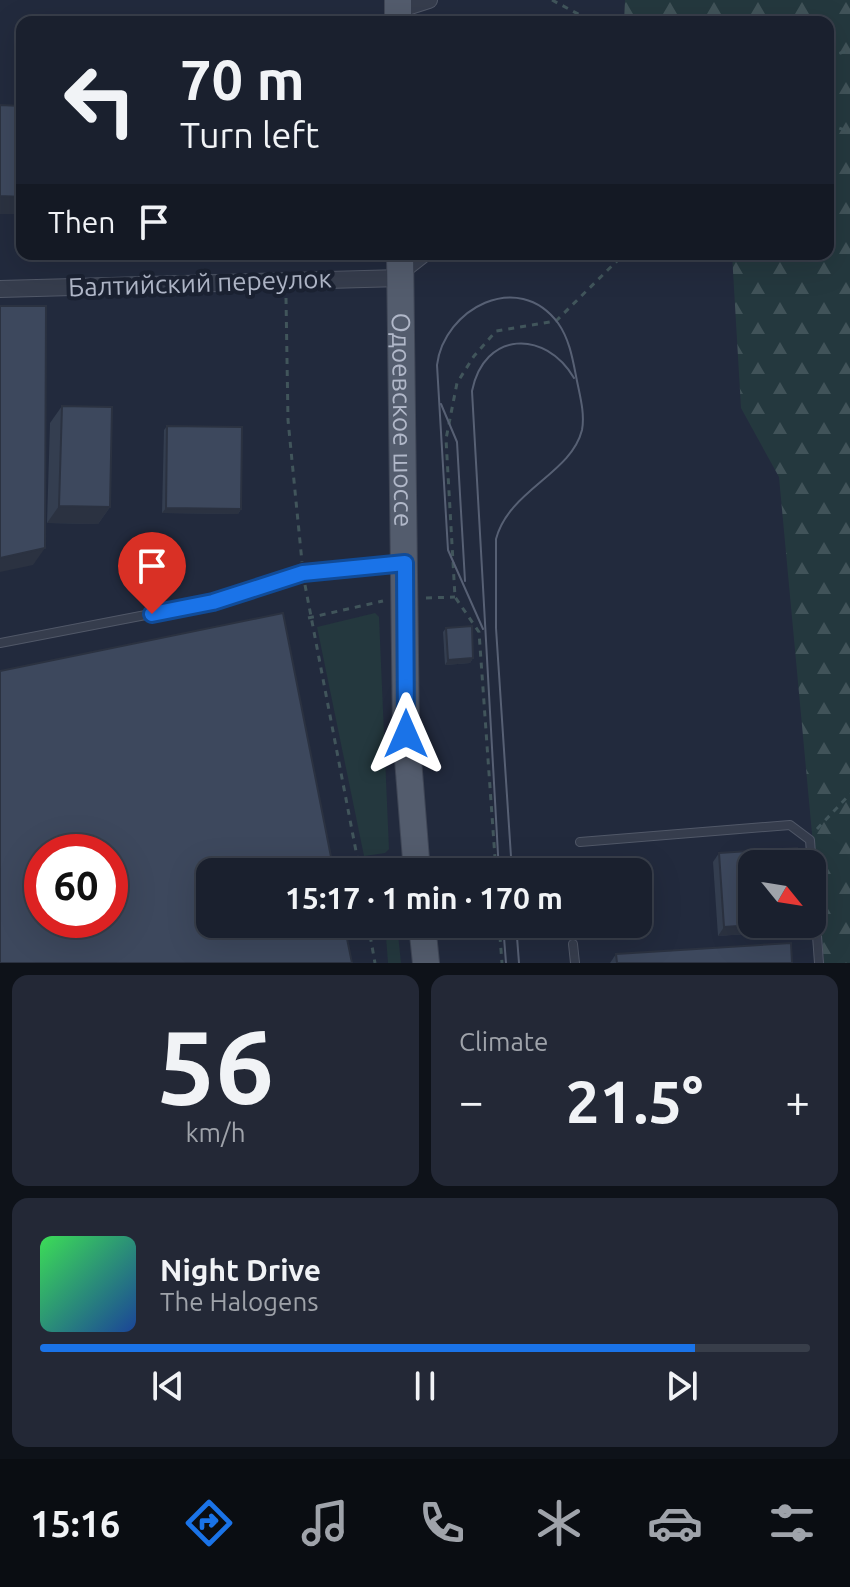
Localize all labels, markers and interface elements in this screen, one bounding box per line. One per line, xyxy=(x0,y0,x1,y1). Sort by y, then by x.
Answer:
icon: left xyxy=(48,48,152,152)
text: 70 m xyxy=(180,48,305,111)
text: Turn left xyxy=(180,114,319,155)
icon: arrive xyxy=(132,200,176,244)
text: Then xyxy=(48,205,116,239)
street label: Балтийский переулок xyxy=(68,263,332,302)
street label: Одоевское шоссе xyxy=(387,313,418,527)
pin xyxy=(118,532,186,614)
icon: arrive xyxy=(130,544,174,588)
position arrow xyxy=(364,692,448,776)
speed limit sign: 60 xyxy=(24,834,128,938)
north arrow xyxy=(738,850,826,938)
map controls xyxy=(738,850,826,938)
text: 15:17 · 1 min · 170 m xyxy=(285,881,563,915)
text: 56 xyxy=(157,1007,274,1124)
text: Climate xyxy=(459,1027,548,1056)
text: 21.5° xyxy=(566,1067,703,1134)
text: − xyxy=(459,1076,484,1125)
text: + xyxy=(785,1076,810,1125)
text: km/h xyxy=(185,1118,246,1147)
text: Night Drive xyxy=(160,1253,321,1287)
text: The Halogens xyxy=(160,1287,319,1316)
icon: previous xyxy=(146,1364,190,1408)
icon: pause xyxy=(403,1364,447,1408)
icon: next xyxy=(660,1364,704,1408)
icon: directions xyxy=(181,1495,237,1551)
icon: music xyxy=(297,1495,353,1551)
icon: phone xyxy=(414,1495,470,1551)
icon: climate xyxy=(531,1495,587,1551)
icon: car xyxy=(647,1495,703,1551)
icon: filters xyxy=(764,1495,820,1551)
text: 15:16 xyxy=(30,1503,120,1544)

